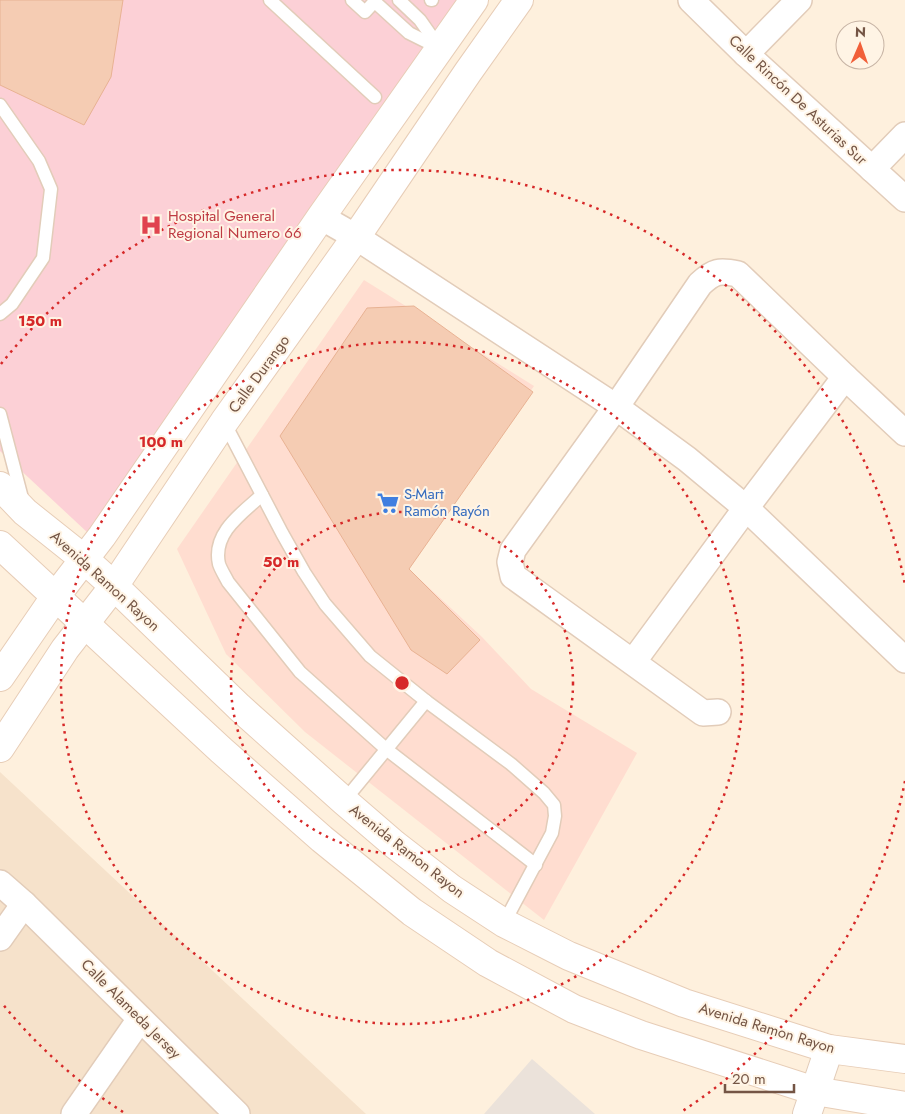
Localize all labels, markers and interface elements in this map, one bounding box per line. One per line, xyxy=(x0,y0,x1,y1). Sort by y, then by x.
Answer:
north arrow xyxy=(835,20,885,70)
text: N xyxy=(855,22,866,42)
street label: Calle Rincón De Asturias Sur xyxy=(724,30,873,171)
place label: Hospital General Regional Numero 66 xyxy=(168,205,302,244)
hospital icon: Hospital General Regional Numero 66 xyxy=(138,212,164,238)
text: 150 m xyxy=(18,310,62,332)
street label: Calle Durango xyxy=(223,330,295,418)
text: 100 m xyxy=(139,431,183,453)
place label: S-Mart Ramón Rayón xyxy=(404,483,490,522)
supermarket icon: S-Mart Ramón Rayón xyxy=(375,490,401,516)
street label: Avenida Ramon Rayon xyxy=(45,526,165,636)
text: 50 m xyxy=(263,551,299,573)
centre of rings xyxy=(393,674,411,692)
street label: Avenida Ramon Rayon xyxy=(345,799,469,903)
street label: Calle Alameda Jersey xyxy=(76,954,186,1064)
street label: Avenida Ramon Rayon xyxy=(696,997,838,1059)
scale bar xyxy=(725,1062,794,1094)
text: 20 m xyxy=(732,1068,766,1090)

